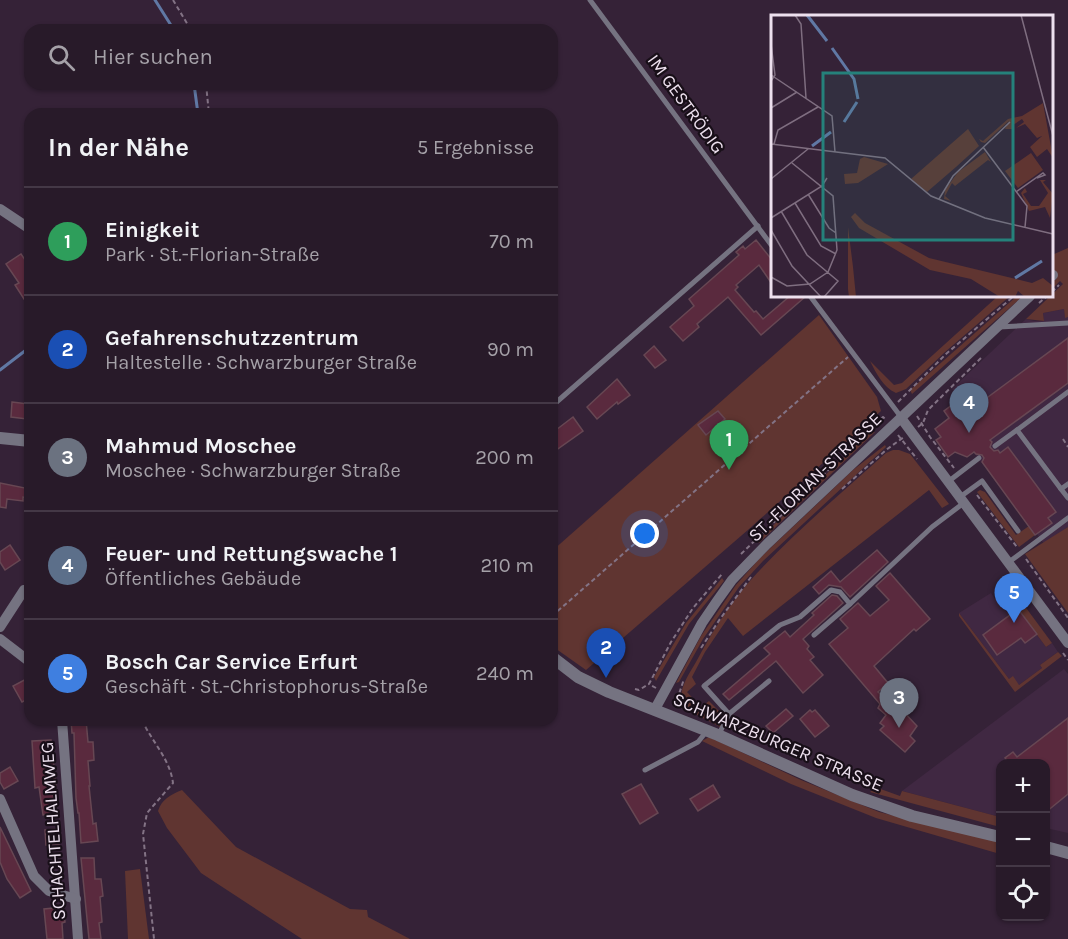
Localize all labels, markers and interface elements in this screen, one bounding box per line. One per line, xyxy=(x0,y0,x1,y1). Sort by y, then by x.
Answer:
inset map xyxy=(771,15,1053,297)
search box xyxy=(24,24,558,90)
icon: search xyxy=(45,41,78,74)
text: Hier suchen xyxy=(93,44,213,70)
street label: IM GESTRÖDIG xyxy=(643,50,729,158)
text: In der Nähe xyxy=(48,132,189,163)
text: 5 Ergebnisse xyxy=(417,136,534,159)
text: Einigkeit xyxy=(105,217,199,243)
text: 1 xyxy=(64,230,71,253)
text: 70 m xyxy=(489,230,534,253)
text: Park · St.-Florian-Straße xyxy=(105,243,319,266)
text: Gefahrenschutzzentrum xyxy=(105,325,359,351)
text: 2 xyxy=(61,338,74,361)
text: 90 m xyxy=(487,338,534,361)
text: Haltestelle · Schwarzburger Straße xyxy=(105,351,417,374)
pin: 4 xyxy=(950,384,988,433)
street label: ST.-FLORIAN-STRASSE xyxy=(744,408,886,546)
pin: 1 xyxy=(710,420,748,470)
text: Mahmud Moschee xyxy=(105,433,297,459)
text: 3 xyxy=(61,446,74,469)
text: 200 m xyxy=(475,446,534,469)
text: Moschee · Schwarzburger Straße xyxy=(105,459,401,482)
your location xyxy=(630,519,659,548)
text: Feuer- und Rettungswache 1 xyxy=(105,541,397,567)
text: 4 xyxy=(62,554,73,577)
text: 210 m xyxy=(480,554,534,577)
text: Öffentliches Gebäude xyxy=(105,567,301,590)
pin: 5 xyxy=(994,574,1034,623)
pin: 2 xyxy=(586,628,626,678)
text: Bosch Car Service Erfurt xyxy=(105,649,358,675)
text: 5 xyxy=(62,662,73,685)
text: 240 m xyxy=(476,662,534,685)
text: Geschäft · St.-Christophorus-Straße xyxy=(105,675,428,698)
pin: 3 xyxy=(880,678,918,728)
street label: SCHWARZBURGER STRASSE xyxy=(670,688,886,796)
street label: SCHACHTELHALMWEG xyxy=(36,741,70,921)
map controls xyxy=(996,759,1050,921)
button: + xyxy=(996,759,1050,813)
button: − xyxy=(996,813,1050,867)
button: locate xyxy=(996,867,1050,921)

